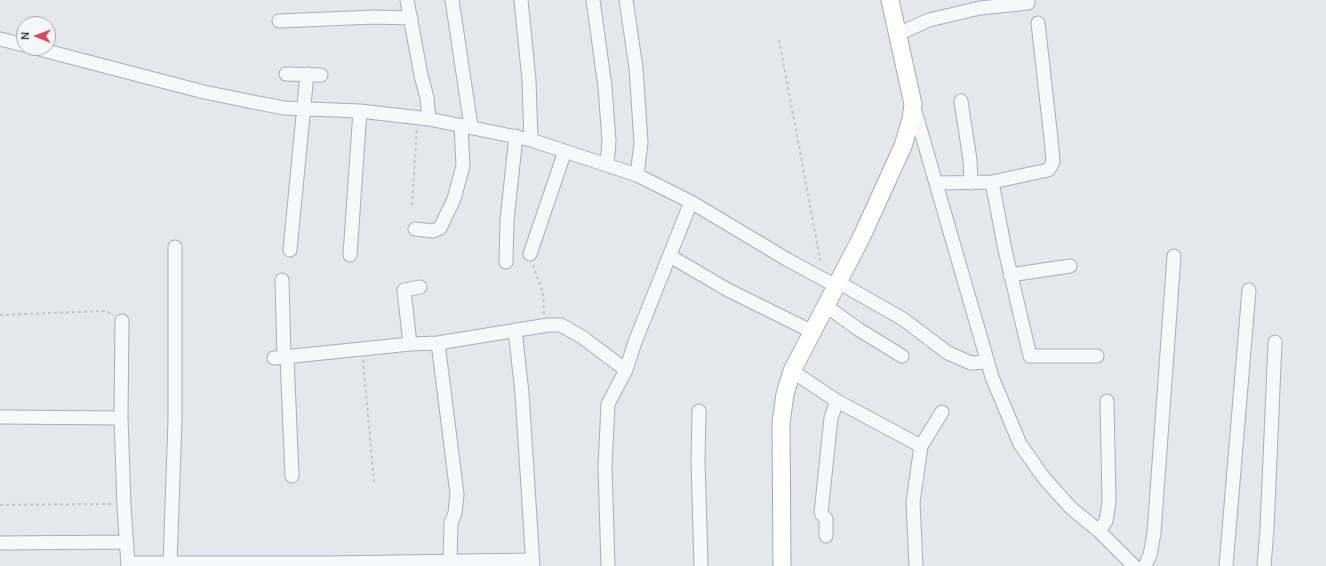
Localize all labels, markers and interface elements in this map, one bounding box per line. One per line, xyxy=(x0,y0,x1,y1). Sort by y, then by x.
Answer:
north arrow xyxy=(16,16,56,56)
text: N xyxy=(17,32,32,40)

